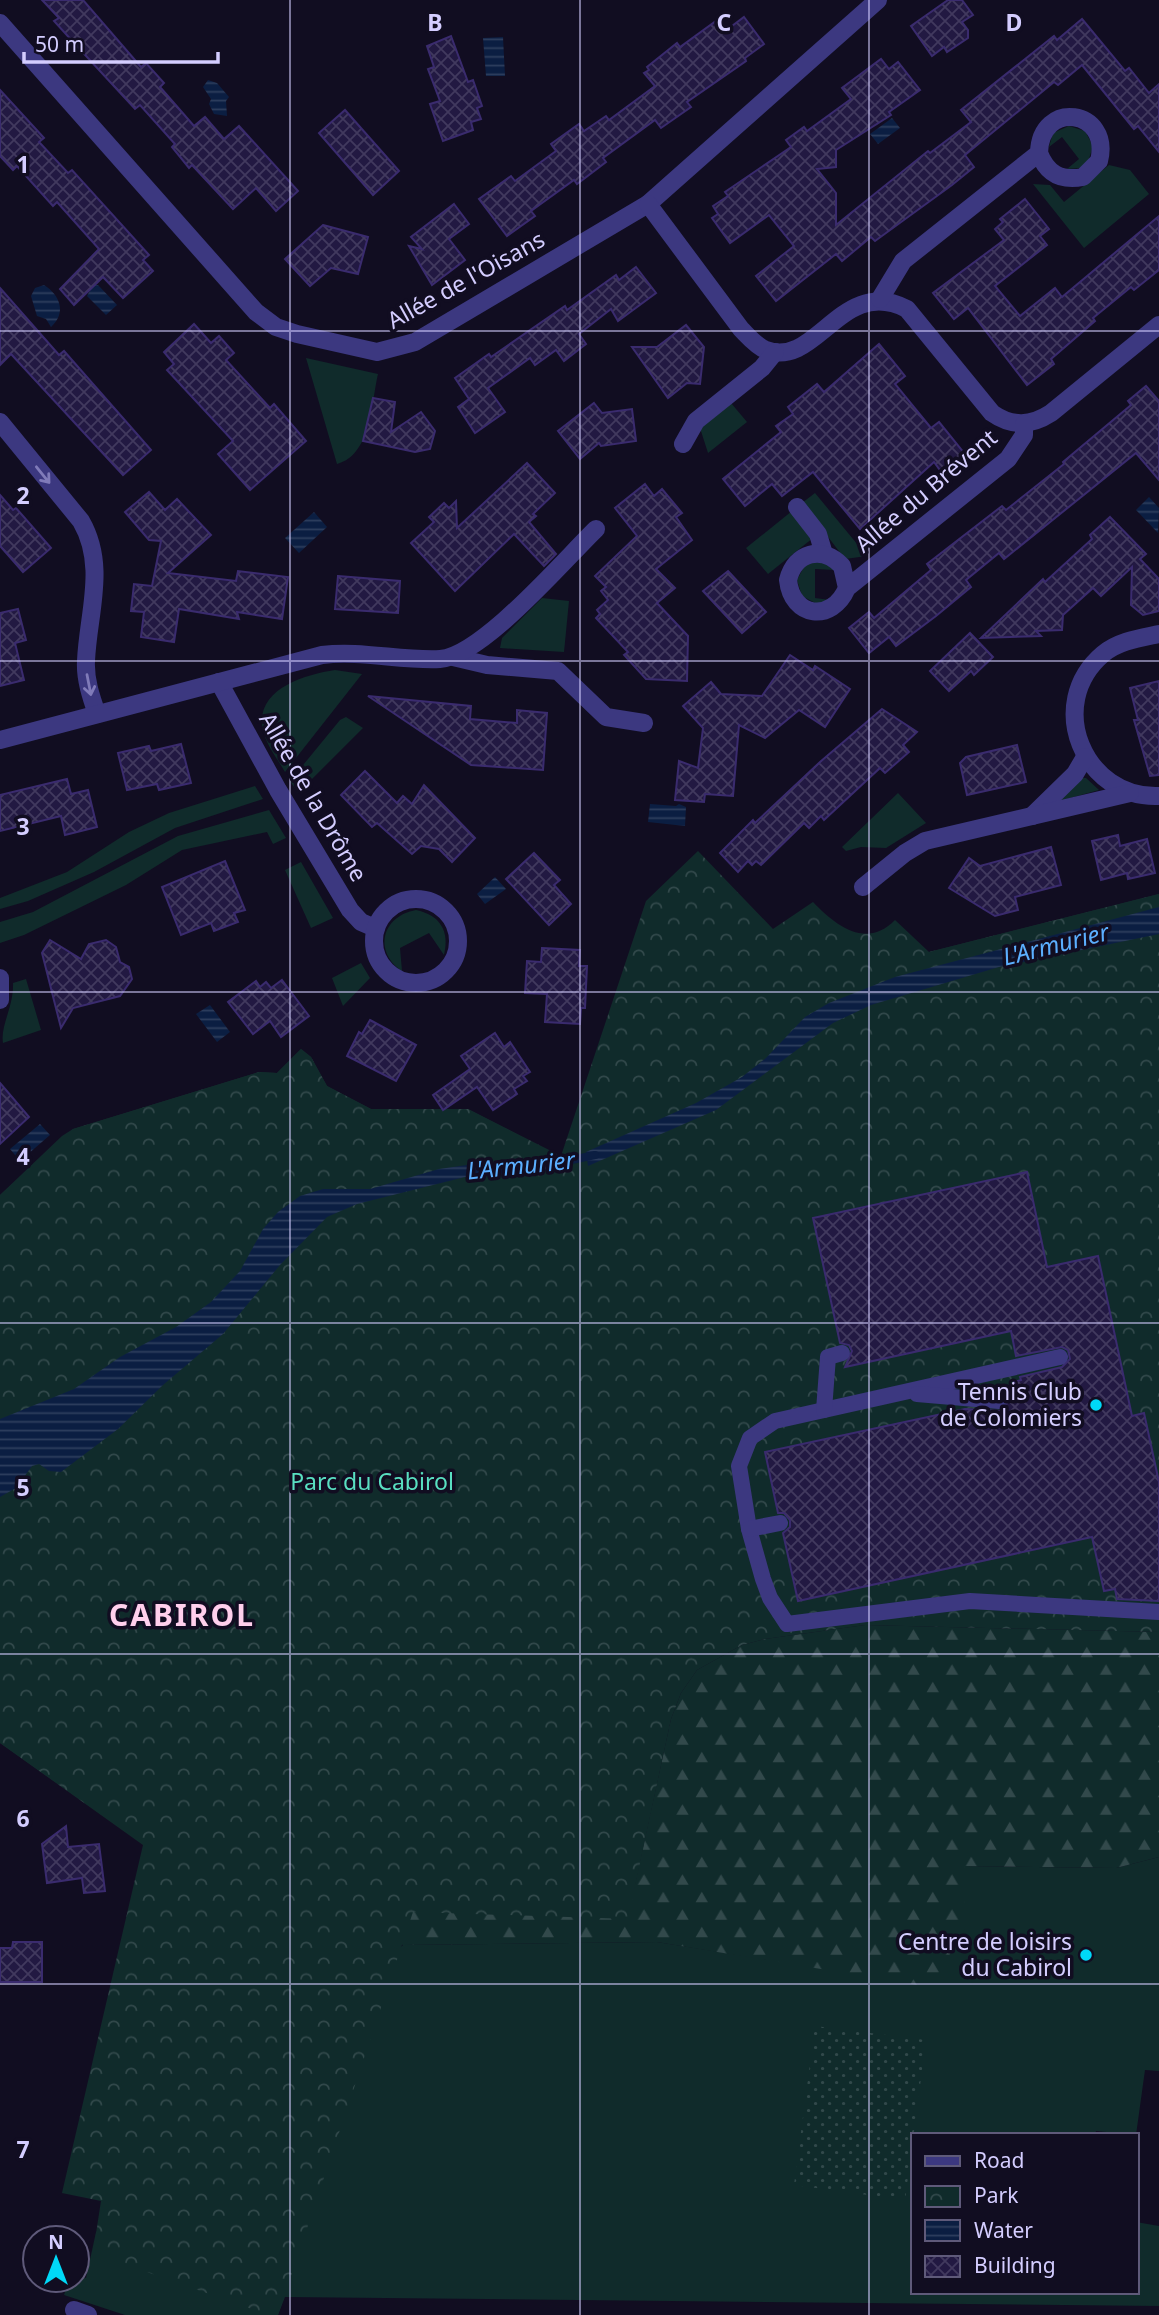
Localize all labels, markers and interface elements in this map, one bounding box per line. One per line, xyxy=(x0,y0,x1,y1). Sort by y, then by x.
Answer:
text: B xyxy=(427,6,443,38)
text: C xyxy=(717,6,732,38)
text: D xyxy=(1006,6,1022,38)
scale bar xyxy=(24,21,219,65)
text: 50 m xyxy=(35,30,84,58)
text: 1 xyxy=(16,148,30,180)
street label: Allée de l'Oisans xyxy=(381,223,550,336)
street label: Allée du Brévent xyxy=(847,421,1003,559)
one-way arrow xyxy=(36,466,51,484)
text: 2 xyxy=(16,479,30,511)
one-way arrow xyxy=(83,673,97,696)
street label: Allée de la Drôme xyxy=(252,706,375,887)
text: 3 xyxy=(16,810,30,842)
water label: L'Armurier xyxy=(999,914,1114,973)
text: 4 xyxy=(16,1140,30,1172)
water label: L'Armurier xyxy=(465,1142,578,1187)
place label: Tennis Club de Colomiers xyxy=(940,1375,1082,1433)
marker: Tennis Club de Colomiers xyxy=(1088,1397,1104,1413)
park label: Parc du Cabirol xyxy=(290,1465,454,1497)
text: 5 xyxy=(16,1471,30,1503)
district label: CABIROL xyxy=(109,1594,255,1635)
text: 6 xyxy=(16,1802,30,1834)
place label: Centre de loisirs du Cabirol xyxy=(898,1925,1072,1983)
marker: Centre de loisirs du Cabirol xyxy=(1078,1947,1094,1963)
text: 7 xyxy=(16,2133,30,2165)
legend xyxy=(911,2133,1138,2294)
text: Road xyxy=(974,2146,1024,2174)
text: Park xyxy=(974,2181,1019,2209)
text: Water xyxy=(974,2216,1033,2244)
north arrow xyxy=(21,2224,91,2294)
text: N xyxy=(48,2229,64,2255)
text: Building xyxy=(974,2251,1056,2279)

